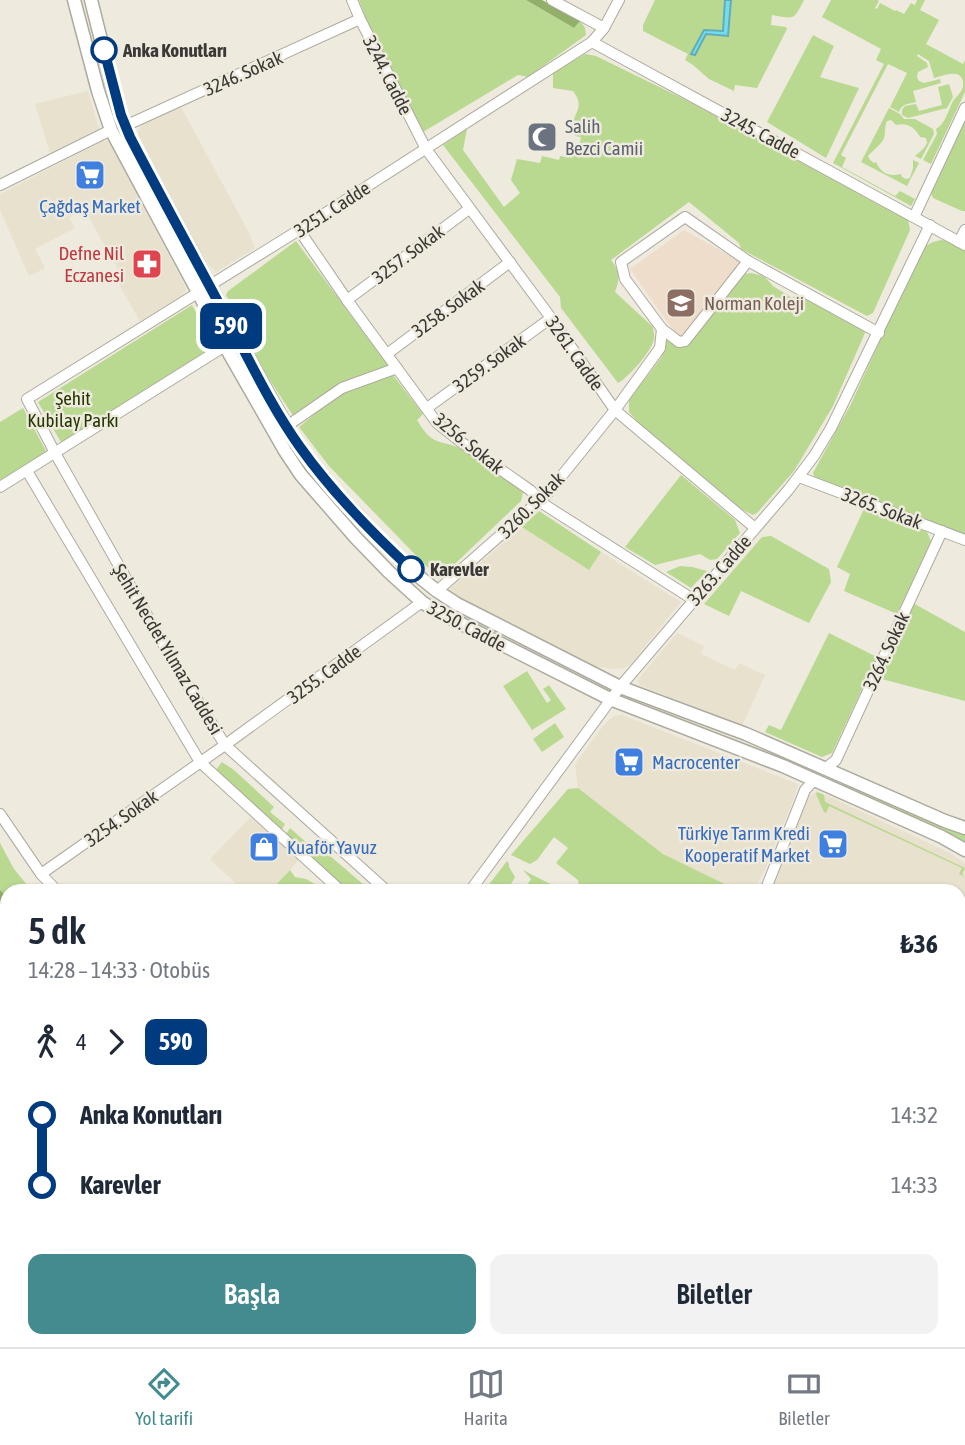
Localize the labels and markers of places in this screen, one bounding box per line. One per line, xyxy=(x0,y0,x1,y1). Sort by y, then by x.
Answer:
marker: Anka Konutları xyxy=(91,37,117,63)
place label: Anka Konutları xyxy=(122,39,227,61)
place label: Salih Bezci Camii xyxy=(565,115,643,159)
mosque icon: Salih Bezci Camii xyxy=(525,120,559,154)
supermarket icon: Çağdaş Market xyxy=(73,158,107,192)
place label: Çağdaş Market xyxy=(39,195,141,217)
place label: Defne Nil Eczanesi xyxy=(58,242,124,286)
pharmacy icon: Defne Nil Eczanesi xyxy=(130,247,164,281)
school or university icon: Norman Koleji xyxy=(664,286,698,320)
place label: Norman Koleji xyxy=(704,292,804,314)
marker: Karevler xyxy=(398,556,424,582)
place label: Karevler xyxy=(430,558,489,580)
supermarket icon: Macrocenter xyxy=(612,745,646,779)
place label: Macrocenter xyxy=(652,751,740,773)
place label: Türkiye Tarım Kredi Kooperatif Market xyxy=(678,822,810,866)
supermarket icon: Türkiye Tarım Kredi Kooperatif Market xyxy=(816,827,850,861)
shop icon: Kuaför Yavuz xyxy=(247,830,281,864)
place label: Kuaför Yavuz xyxy=(287,836,377,858)

